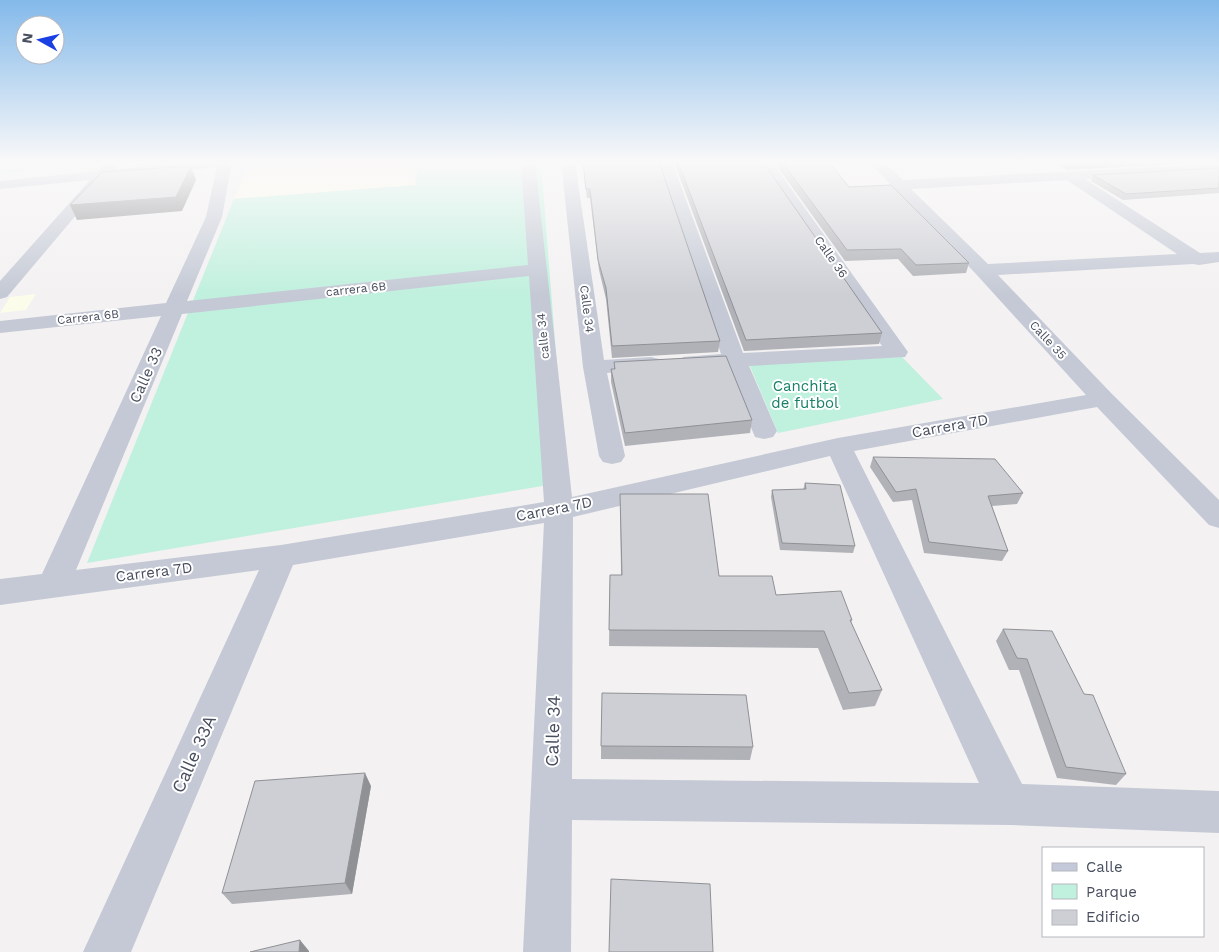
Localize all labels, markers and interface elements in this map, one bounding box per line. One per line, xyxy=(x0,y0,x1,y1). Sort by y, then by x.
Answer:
north arrow xyxy=(15,15,65,65)
text: N xyxy=(18,32,36,44)
street label: Calle 36 xyxy=(812,233,850,281)
street label: carrera 6B xyxy=(325,279,387,299)
street label: Calle 34 xyxy=(577,284,597,334)
street label: Carrera 6B xyxy=(56,307,120,327)
street label: calle 34 xyxy=(534,312,552,360)
street label: Calle 35 xyxy=(1027,318,1069,362)
street label: Calle 33 xyxy=(126,344,166,406)
park label: Canchita de futbol xyxy=(771,377,839,412)
street label: Carrera 7D xyxy=(910,410,990,442)
street label: Carrera 7D xyxy=(514,493,594,525)
street label: Carrera 7D xyxy=(115,558,193,586)
street label: Calle 34 xyxy=(541,695,564,767)
street label: Calle 33A xyxy=(167,712,220,796)
legend xyxy=(1042,847,1204,937)
text: Calle xyxy=(1086,858,1123,876)
text: Parque xyxy=(1086,883,1137,901)
text: Edificio xyxy=(1086,908,1140,926)

